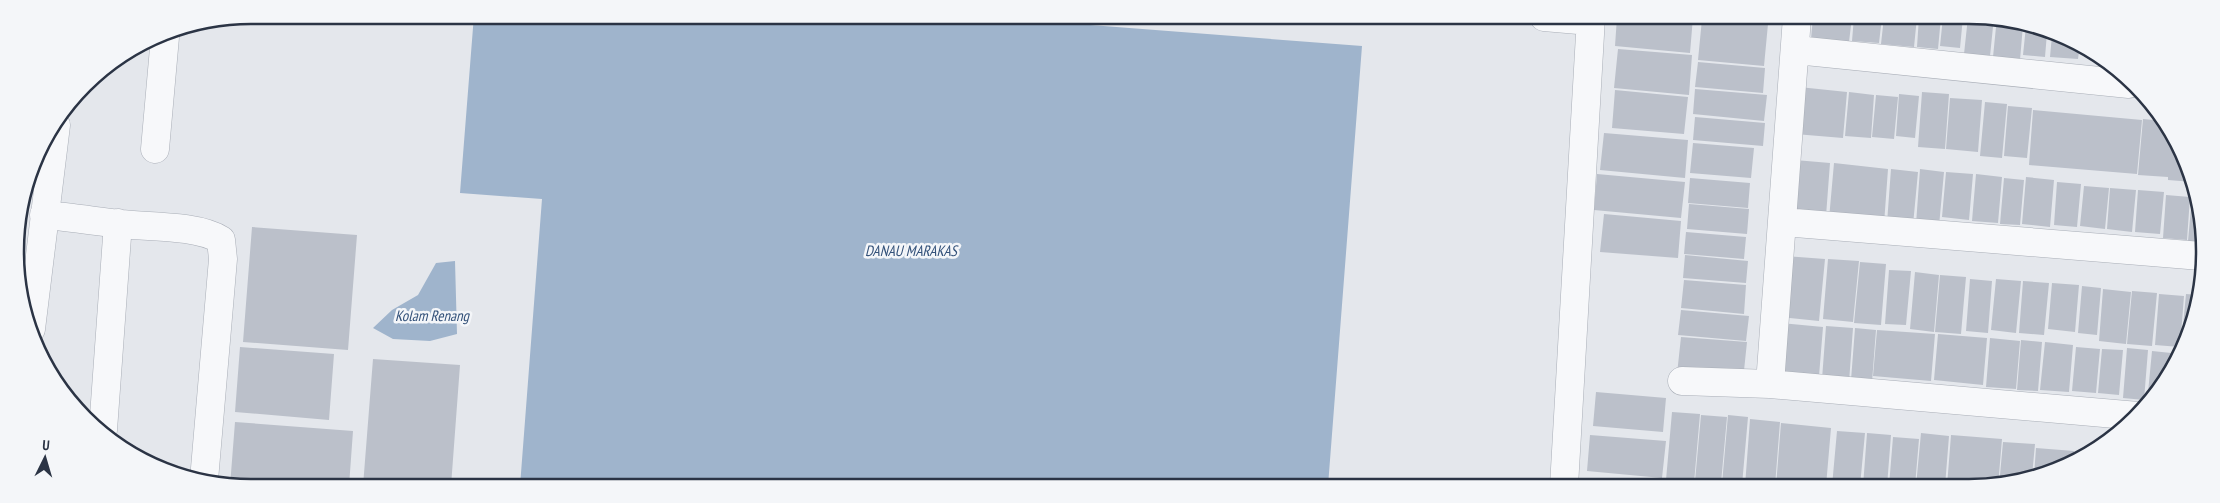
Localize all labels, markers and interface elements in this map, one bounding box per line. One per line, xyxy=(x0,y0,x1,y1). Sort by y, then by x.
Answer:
water label: DANAU MARAKAS xyxy=(865,241,960,260)
water label: Kolam Renang xyxy=(395,306,471,325)
north arrow xyxy=(20,433,70,483)
text: U xyxy=(42,436,51,454)

